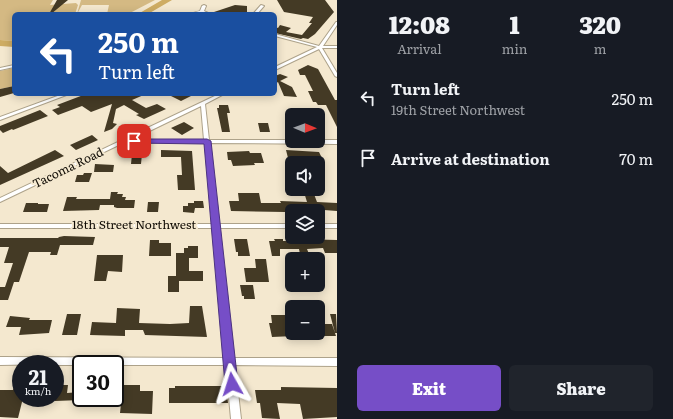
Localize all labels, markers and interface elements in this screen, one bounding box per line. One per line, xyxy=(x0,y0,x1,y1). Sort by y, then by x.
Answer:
text: 12:08 xyxy=(389,6,450,41)
text: 1 xyxy=(510,6,520,41)
text: 320 xyxy=(579,6,621,41)
text: 250 m xyxy=(98,20,179,62)
icon: left xyxy=(32,28,84,80)
text: Arrival xyxy=(397,39,442,58)
text: min xyxy=(502,39,527,58)
text: m xyxy=(594,39,606,58)
text: Turn left xyxy=(98,58,175,85)
text: Turn left xyxy=(391,77,460,100)
icon: left xyxy=(357,87,379,109)
text: 250 m xyxy=(612,87,653,110)
text: 19th Street Northwest xyxy=(391,100,525,119)
north arrow xyxy=(285,108,325,148)
map controls xyxy=(285,108,325,340)
pin xyxy=(117,124,151,158)
icon: arrive xyxy=(123,130,145,152)
street label: Tacoma Road xyxy=(29,142,107,192)
icon: arrive xyxy=(357,147,379,169)
text: Arrive at destination xyxy=(391,147,550,170)
text: 70 m xyxy=(619,147,653,170)
button: sound xyxy=(285,156,325,196)
button: layers xyxy=(285,204,325,244)
street label: 18th Street Northwest xyxy=(72,215,196,233)
button: + xyxy=(285,252,325,292)
button: − xyxy=(285,300,325,340)
speed limit sign: 30 xyxy=(72,355,124,407)
text: 21 xyxy=(28,361,48,391)
position arrow xyxy=(211,363,253,405)
button: Exit xyxy=(357,365,501,411)
button: Share xyxy=(509,365,653,411)
text: km/h xyxy=(25,383,51,398)

